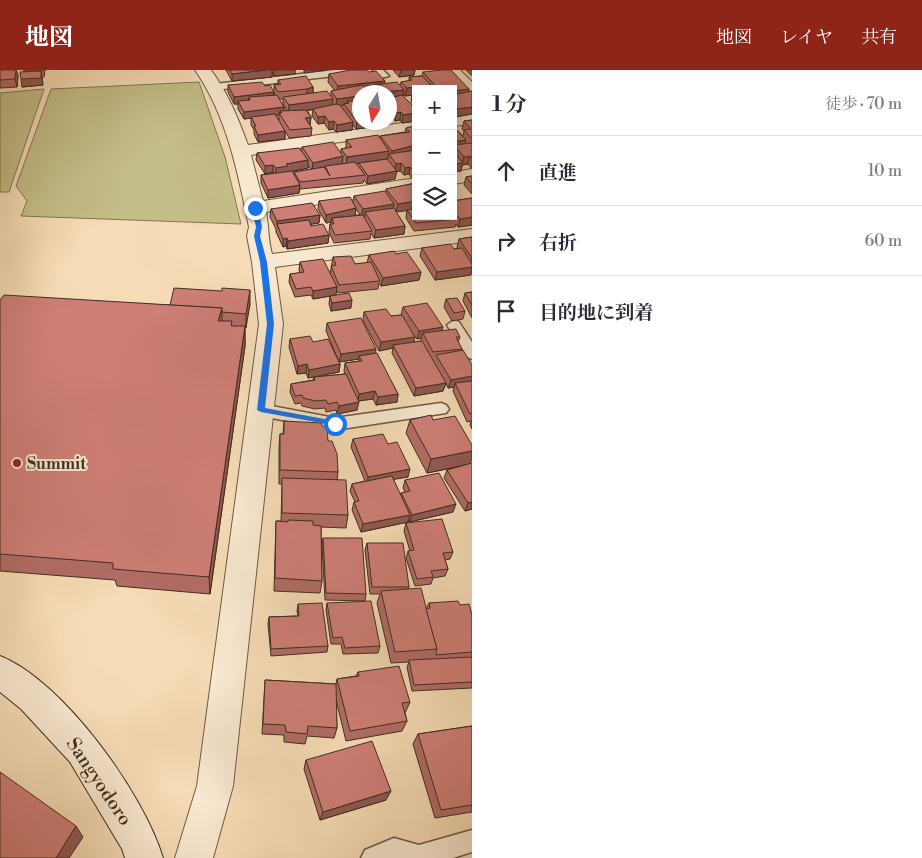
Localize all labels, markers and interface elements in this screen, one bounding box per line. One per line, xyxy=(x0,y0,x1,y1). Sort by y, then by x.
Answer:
text: 地図 xyxy=(25,23,73,53)
text: 地図 xyxy=(716,26,752,49)
text: レイヤ xyxy=(780,26,833,49)
text: 共有 xyxy=(861,26,897,49)
north arrow xyxy=(352,85,397,130)
map controls xyxy=(412,85,457,220)
button: + xyxy=(412,85,457,130)
text: 1 分 xyxy=(492,92,526,118)
text: 徒歩 · 70 m xyxy=(825,94,902,114)
button: − xyxy=(412,130,457,175)
icon: ahead xyxy=(492,157,520,185)
text: 直進 xyxy=(539,161,577,185)
text: 10 m xyxy=(868,161,902,181)
button: layers xyxy=(412,175,457,220)
route end xyxy=(244,197,267,220)
icon: right xyxy=(492,227,520,255)
text: 右折 xyxy=(539,231,577,255)
text: 60 m xyxy=(864,231,902,251)
icon: arrive xyxy=(492,297,520,325)
text: 目的地に到着 xyxy=(539,301,653,325)
route start xyxy=(324,413,347,436)
place label: Summit xyxy=(27,454,86,474)
marker: Summit xyxy=(11,457,23,469)
street label: Sangyodoro xyxy=(61,733,137,830)

